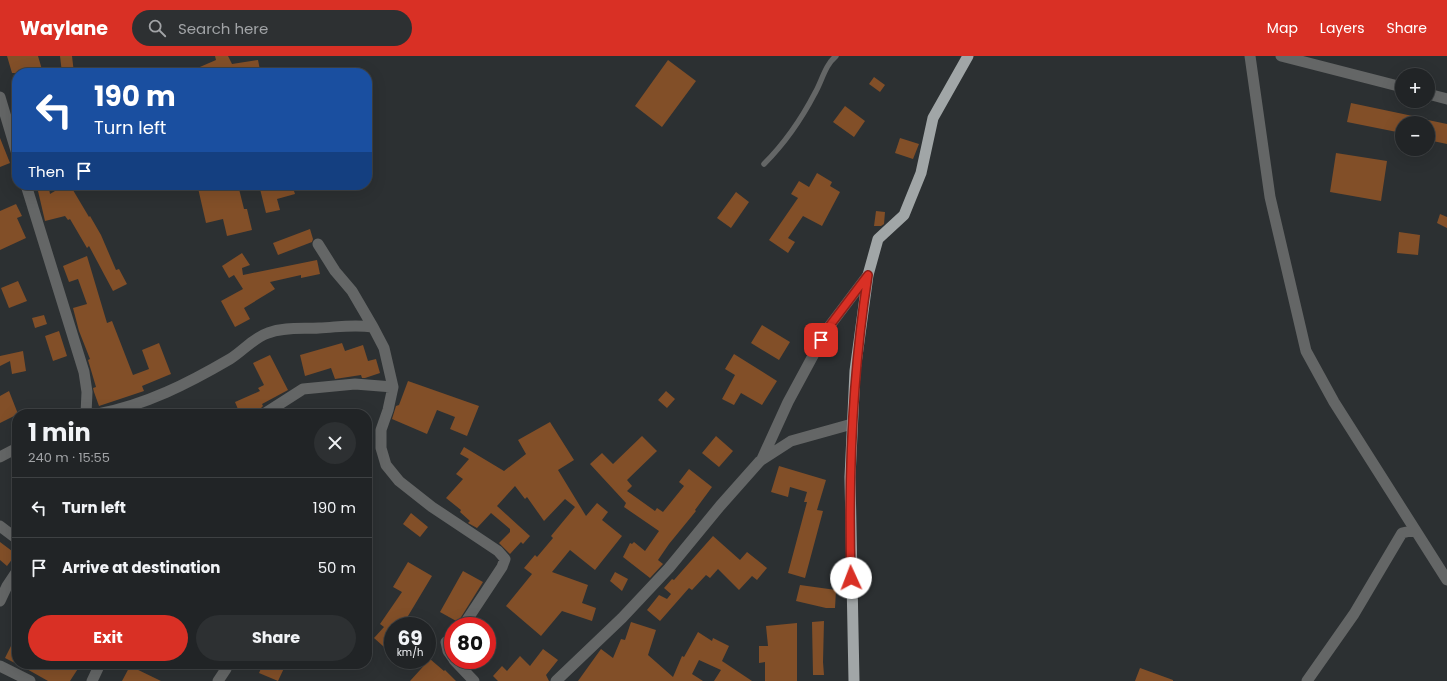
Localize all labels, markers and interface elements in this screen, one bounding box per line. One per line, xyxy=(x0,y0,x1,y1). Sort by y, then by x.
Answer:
search box xyxy=(132,10,412,46)
text: Waylane xyxy=(20,15,108,42)
icon: search xyxy=(146,17,168,39)
text: Search here xyxy=(178,18,268,39)
text: Map xyxy=(1267,18,1298,38)
text: Layers xyxy=(1320,18,1364,38)
text: Share xyxy=(1386,18,1427,38)
map controls xyxy=(1395,68,1435,156)
button: + xyxy=(1395,68,1435,108)
text: 190 m xyxy=(94,77,176,116)
icon: left xyxy=(28,84,80,136)
text: Turn left xyxy=(94,115,166,140)
button: − xyxy=(1395,116,1435,156)
icon: arrive xyxy=(73,160,95,182)
text: Then xyxy=(28,161,65,182)
pin xyxy=(804,323,838,357)
icon: arrive xyxy=(810,329,832,351)
text: 1 min xyxy=(28,416,91,449)
button: close xyxy=(314,422,356,464)
text: 240 m · 15:55 xyxy=(28,448,110,467)
icon: left xyxy=(28,497,50,519)
text: Turn left xyxy=(62,497,126,518)
text: 190 m xyxy=(313,497,356,518)
icon: arrive xyxy=(28,557,50,579)
text: Arrive at destination xyxy=(62,557,220,578)
text: 50 m xyxy=(318,557,356,578)
position arrow xyxy=(830,557,872,599)
button: Exit xyxy=(28,615,188,661)
button: Share xyxy=(196,615,356,661)
speed limit sign: 80 xyxy=(444,617,496,669)
text: 69 xyxy=(397,624,423,652)
text: km/h xyxy=(397,645,423,660)

